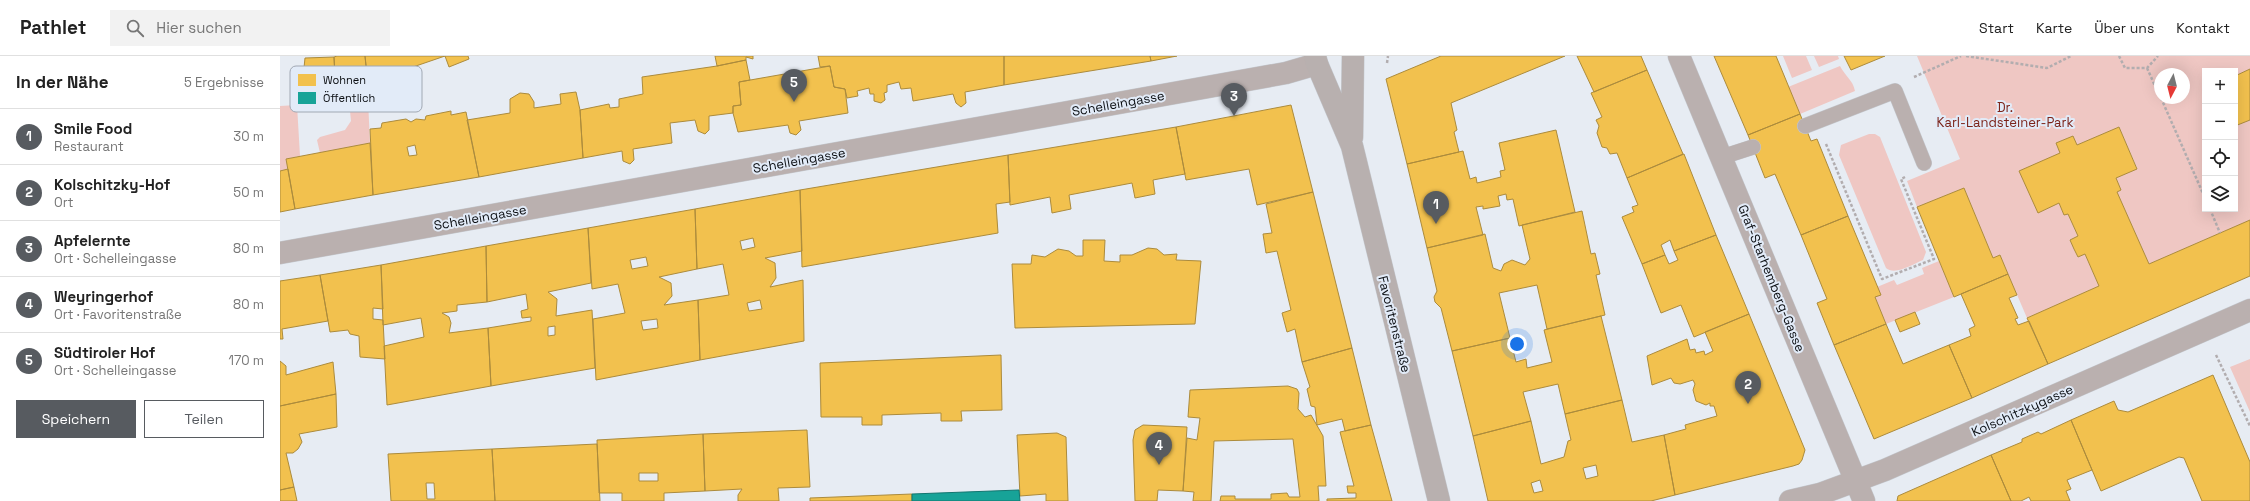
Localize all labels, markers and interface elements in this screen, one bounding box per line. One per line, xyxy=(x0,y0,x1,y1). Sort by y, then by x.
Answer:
search box xyxy=(110,10,390,46)
text: Pathlet xyxy=(20,15,86,40)
icon: search xyxy=(124,17,146,39)
text: Hier suchen xyxy=(156,18,242,37)
text: Start xyxy=(1979,19,2014,37)
text: Karte xyxy=(2036,19,2072,37)
text: Über uns xyxy=(2094,19,2154,37)
text: Kontakt xyxy=(2176,19,2230,37)
legend xyxy=(290,66,422,112)
north arrow xyxy=(2154,68,2190,104)
map controls xyxy=(2202,68,2238,212)
button: + xyxy=(2202,68,2238,104)
pin: 5 xyxy=(781,69,807,102)
text: In der Nähe xyxy=(16,71,108,93)
text: Wohnen xyxy=(323,73,366,87)
text: 5 Ergebnisse xyxy=(184,74,264,91)
pin: 3 xyxy=(1221,83,1247,116)
street label: Schelleingasse xyxy=(1070,87,1166,120)
text: Öffentlich xyxy=(323,90,375,105)
park label: Dr. Karl-Landsteiner-Park xyxy=(1937,99,2073,131)
button: − xyxy=(2202,104,2238,140)
text: Smile Food xyxy=(54,119,132,138)
text: 1 xyxy=(26,128,32,145)
text: 30 m xyxy=(233,128,264,145)
text: Restaurant xyxy=(54,138,124,155)
button: locate xyxy=(2202,140,2238,176)
street label: Schelleingasse xyxy=(751,144,847,177)
text: Kolschitzky-Hof xyxy=(54,175,170,194)
button: layers xyxy=(2202,176,2238,212)
text: 2 xyxy=(25,184,33,201)
text: 50 m xyxy=(233,184,264,201)
pin: 1 xyxy=(1423,191,1449,224)
text: Ort xyxy=(54,194,74,211)
street label: Schelleingasse xyxy=(432,201,528,234)
street label: Graf-Starhemberg-Gasse xyxy=(1734,202,1809,354)
text: Apfelernte xyxy=(54,231,131,250)
text: 3 xyxy=(25,240,33,257)
text: 80 m xyxy=(233,240,264,257)
text: Ort · Schelleingasse xyxy=(54,250,176,267)
street label: Favoritenstraße xyxy=(1374,274,1415,374)
text: Weyringerhof xyxy=(54,287,153,306)
text: 4 xyxy=(25,296,33,313)
text: 80 m xyxy=(233,296,264,313)
text: Ort · Favoritenstraße xyxy=(54,306,182,323)
your location xyxy=(1507,334,1527,354)
text: Südtiroler Hof xyxy=(54,343,155,362)
text: 5 xyxy=(25,352,33,369)
text: 170 m xyxy=(228,352,264,369)
text: Ort · Schelleingasse xyxy=(54,362,176,379)
pin: 2 xyxy=(1735,371,1761,404)
street label: Kolschitzkygasse xyxy=(1969,380,2076,441)
button: Speichern xyxy=(16,400,136,438)
button: Teilen xyxy=(144,400,264,438)
pin: 4 xyxy=(1146,432,1172,465)

